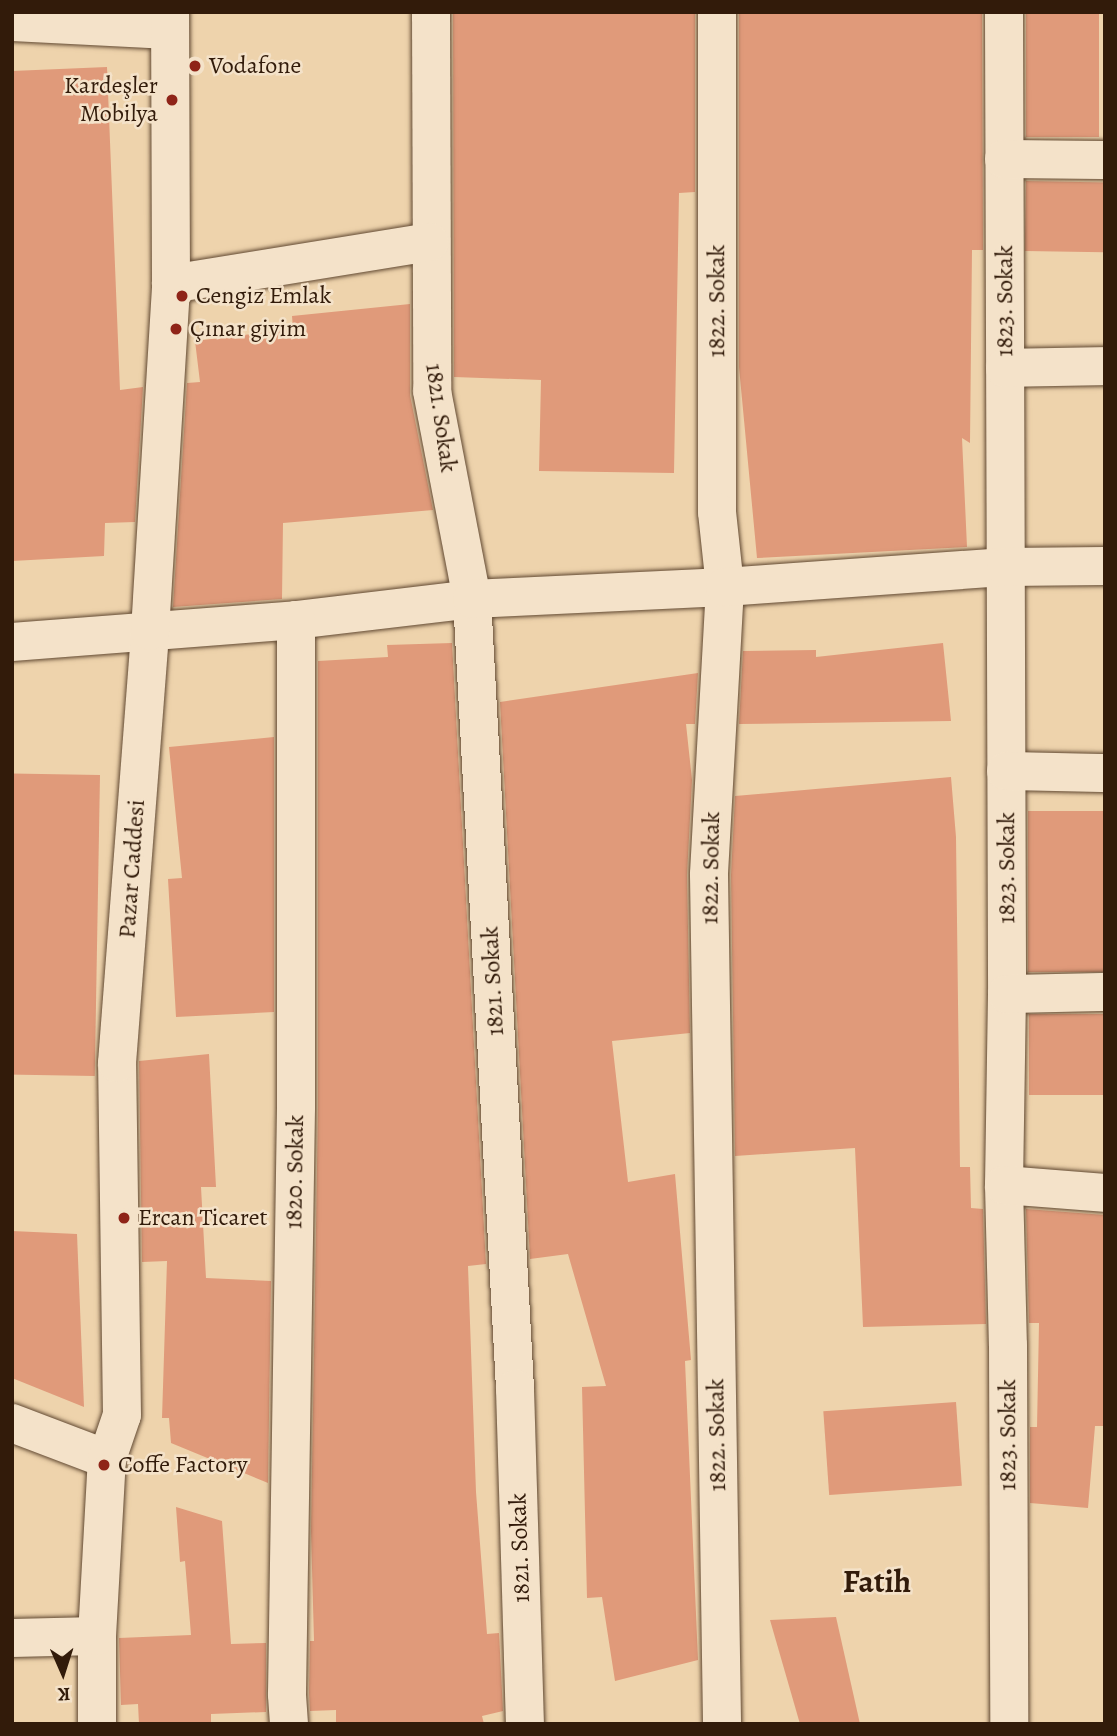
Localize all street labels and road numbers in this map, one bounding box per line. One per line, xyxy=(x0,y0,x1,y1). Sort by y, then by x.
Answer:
street label: 1822. Sokak xyxy=(703,244,731,358)
street label: 1823. Sokak xyxy=(991,245,1019,357)
street label: 1821. Sokak xyxy=(419,361,463,475)
street label: Pazar Caddesi xyxy=(113,799,151,939)
street label: 1822. Sokak xyxy=(696,811,726,925)
street label: 1823. Sokak xyxy=(993,812,1021,924)
street label: 1821. Sokak xyxy=(476,925,510,1037)
street label: 1820. Sokak xyxy=(280,1114,310,1230)
street label: 1822. Sokak xyxy=(702,1378,732,1492)
street label: 1823. Sokak xyxy=(994,1379,1022,1491)
street label: 1821. Sokak xyxy=(504,1492,536,1604)

